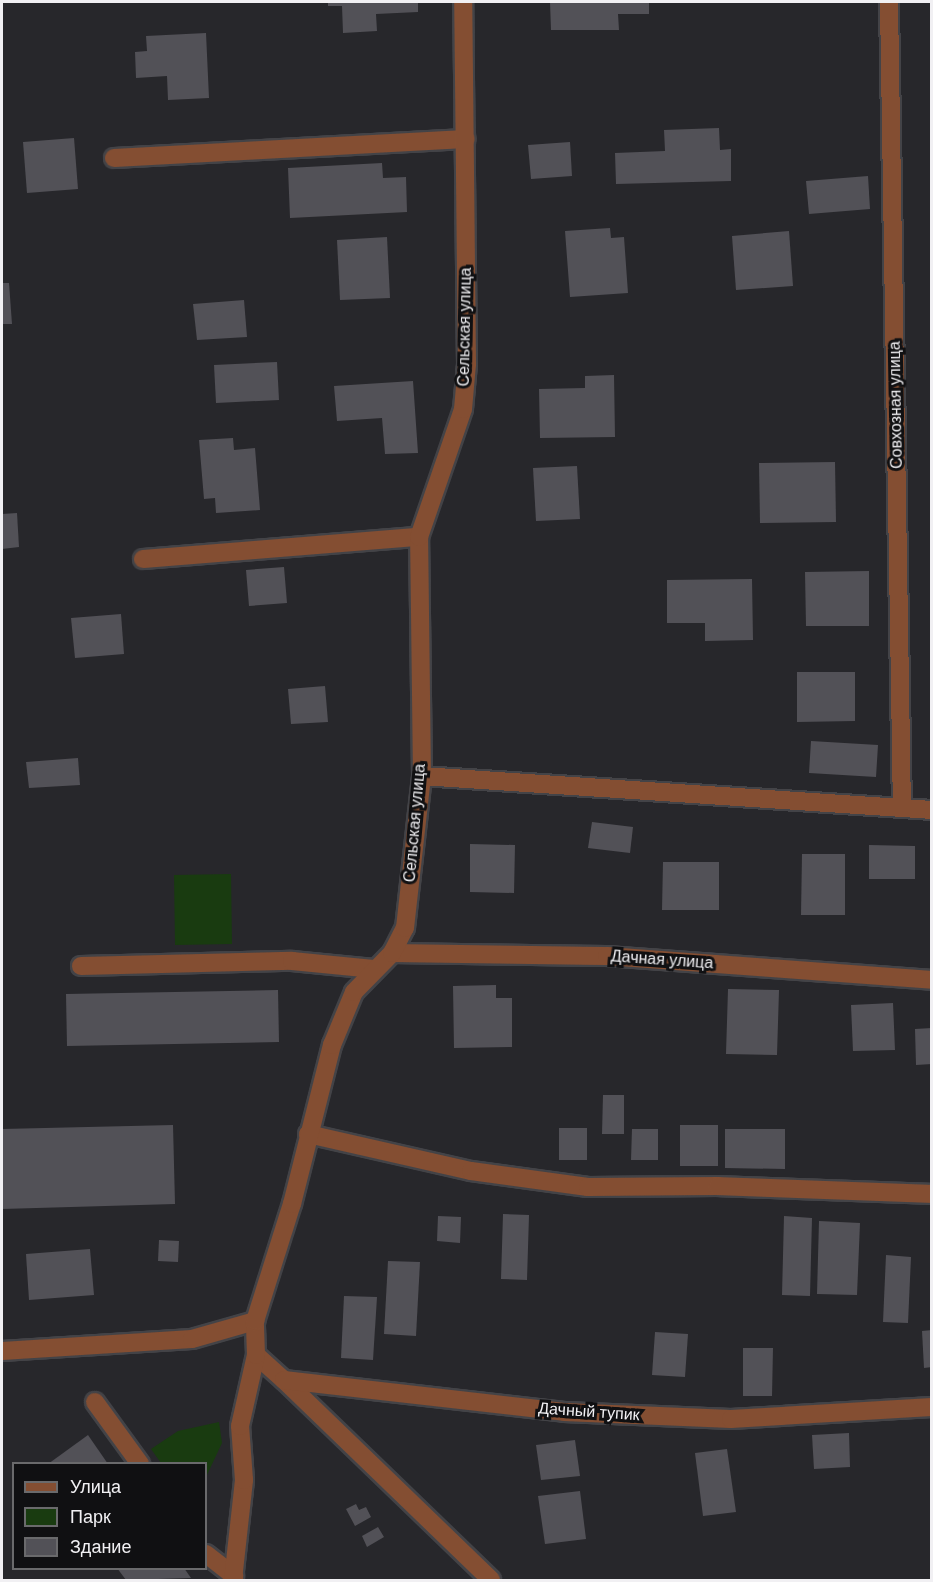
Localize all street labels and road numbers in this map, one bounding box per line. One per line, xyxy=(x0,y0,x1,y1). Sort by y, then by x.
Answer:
street label: Сельская улица xyxy=(454,267,476,387)
street label: Совхозная улица xyxy=(885,341,907,469)
street label: Сельская улица xyxy=(400,763,430,883)
street label: Дачная улица xyxy=(610,947,714,973)
street label: Дачный тупик xyxy=(538,1399,640,1425)

